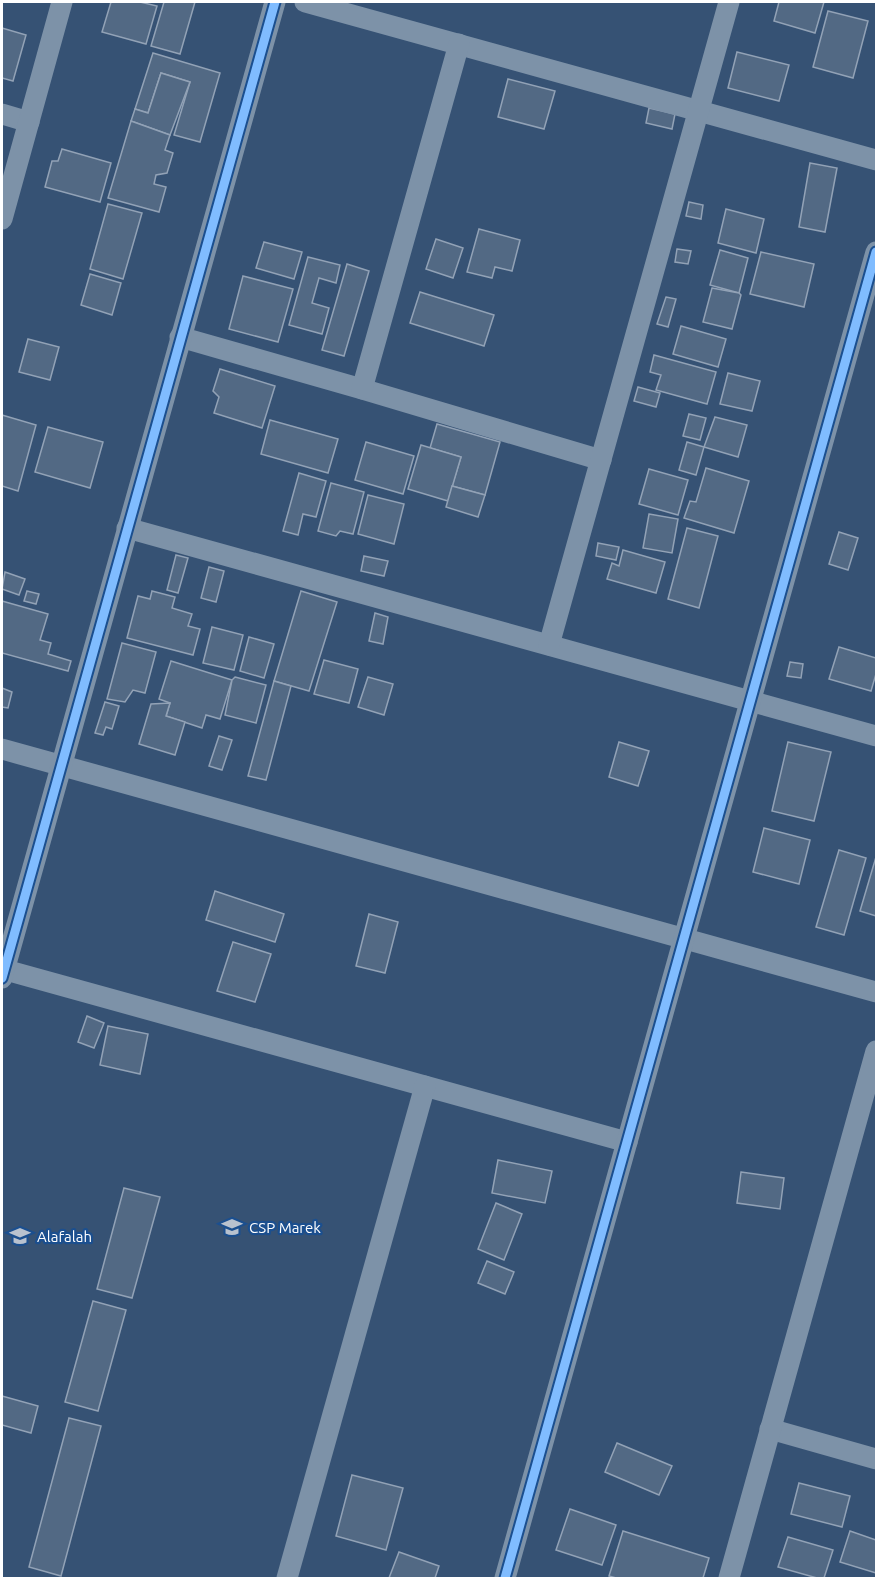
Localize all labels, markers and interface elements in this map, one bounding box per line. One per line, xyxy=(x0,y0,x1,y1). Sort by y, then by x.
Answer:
school or university icon: CSP Marek xyxy=(220,1215,244,1239)
place label: CSP Marek xyxy=(249,1219,321,1236)
school or university icon: Alafalah xyxy=(8,1224,32,1248)
place label: Alafalah xyxy=(37,1228,92,1245)

